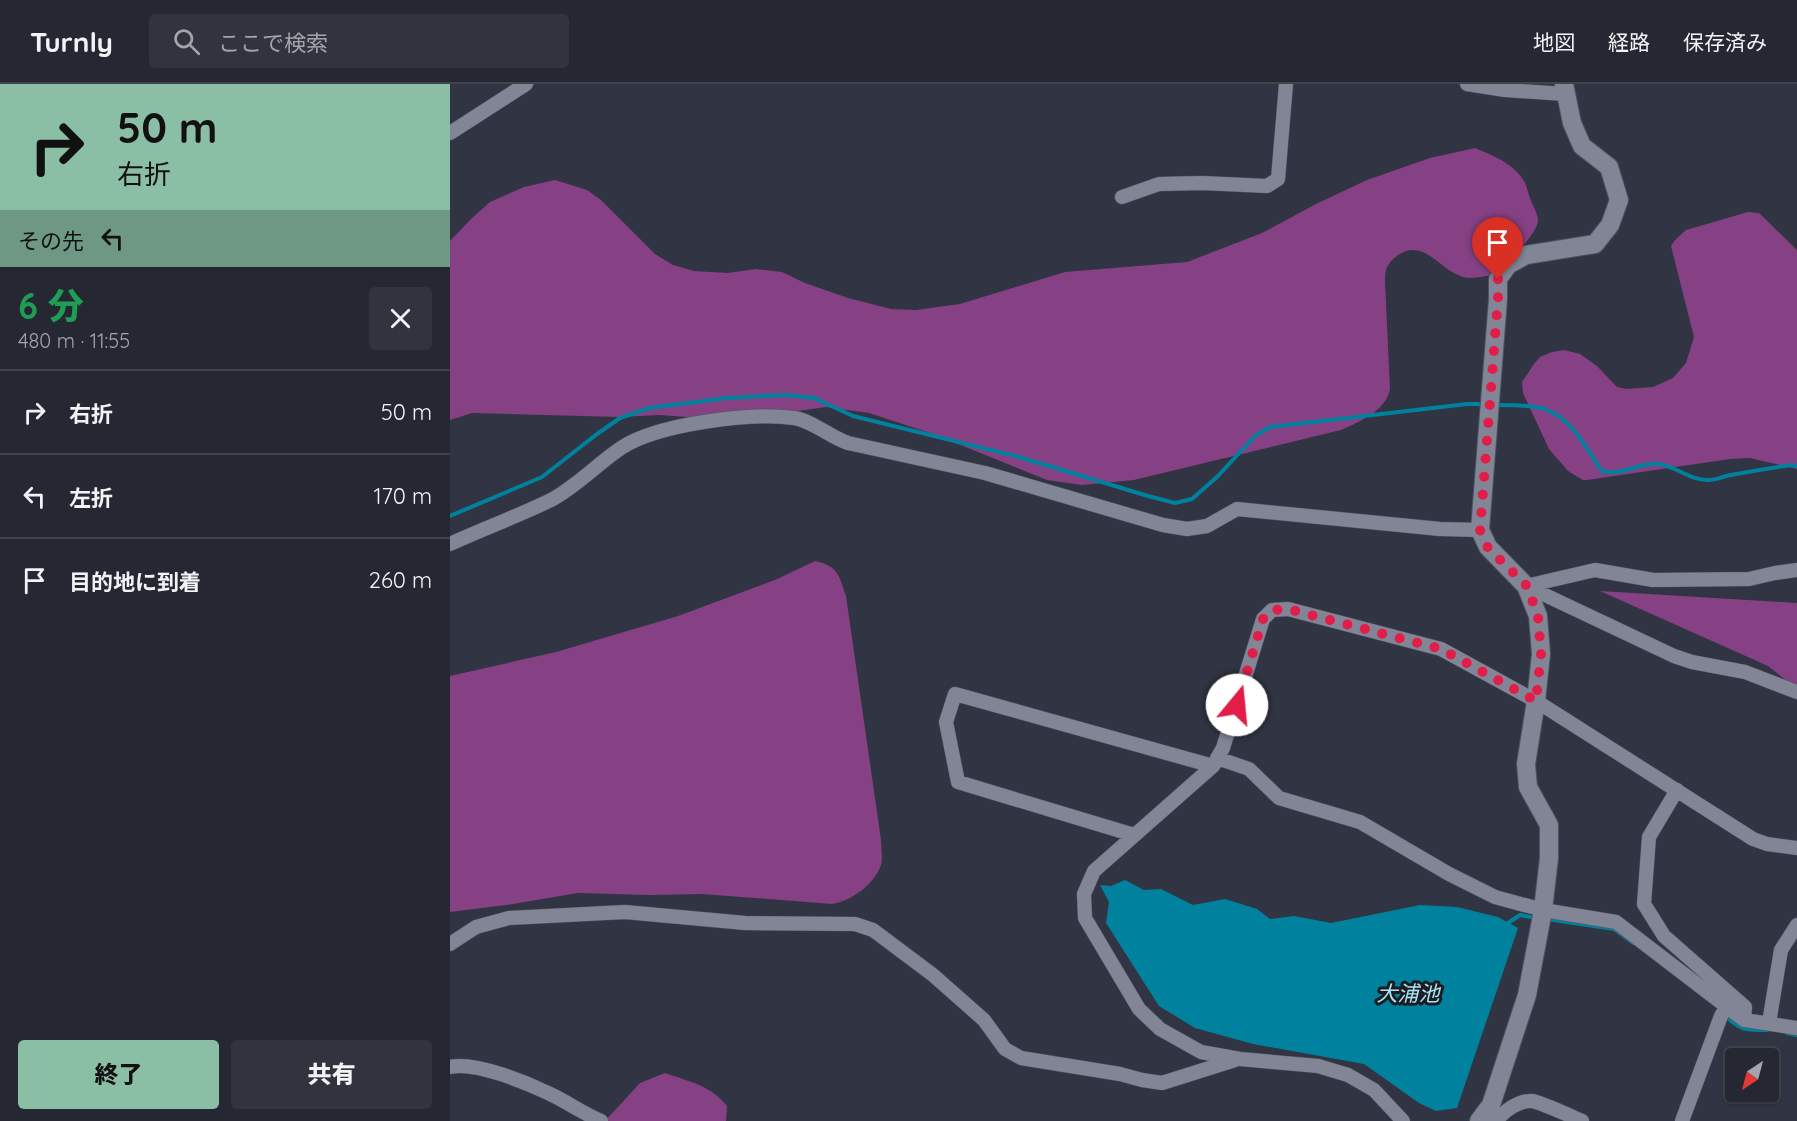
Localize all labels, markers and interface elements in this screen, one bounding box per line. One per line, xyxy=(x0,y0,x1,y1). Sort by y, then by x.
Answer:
search box xyxy=(149,14,569,68)
text: Turnly xyxy=(30,24,113,59)
icon: search xyxy=(170,25,203,58)
text: ここで検索 xyxy=(218,29,328,57)
text: 地図 xyxy=(1533,29,1575,55)
text: 経路 xyxy=(1608,29,1650,55)
text: 保存済み xyxy=(1683,29,1767,55)
text: 50 m xyxy=(117,101,217,154)
icon: right xyxy=(18,108,96,186)
text: 右折 xyxy=(117,157,171,191)
pin xyxy=(1472,217,1523,279)
icon: left xyxy=(96,222,129,255)
icon: arrive xyxy=(1481,226,1514,259)
text: その先 xyxy=(18,227,84,255)
text: 6 分 xyxy=(18,283,84,328)
button: close xyxy=(369,287,432,350)
text: 480 m · 11:55 xyxy=(18,328,130,353)
icon: right xyxy=(18,396,51,429)
text: 50 m xyxy=(381,398,432,426)
text: 右折 xyxy=(69,400,113,428)
icon: left xyxy=(18,480,51,513)
text: 170 m xyxy=(373,482,432,510)
text: 左折 xyxy=(69,484,113,512)
icon: arrive xyxy=(18,564,51,597)
text: 260 m xyxy=(369,566,432,594)
text: 目的地に到着 xyxy=(69,568,201,596)
position arrow xyxy=(1205,673,1269,737)
water label: 大浦池 xyxy=(1377,980,1441,1006)
button: 終了 xyxy=(18,1040,219,1109)
button: 共有 xyxy=(231,1040,432,1109)
north arrow xyxy=(1725,1048,1779,1102)
map controls xyxy=(1725,1048,1779,1102)

